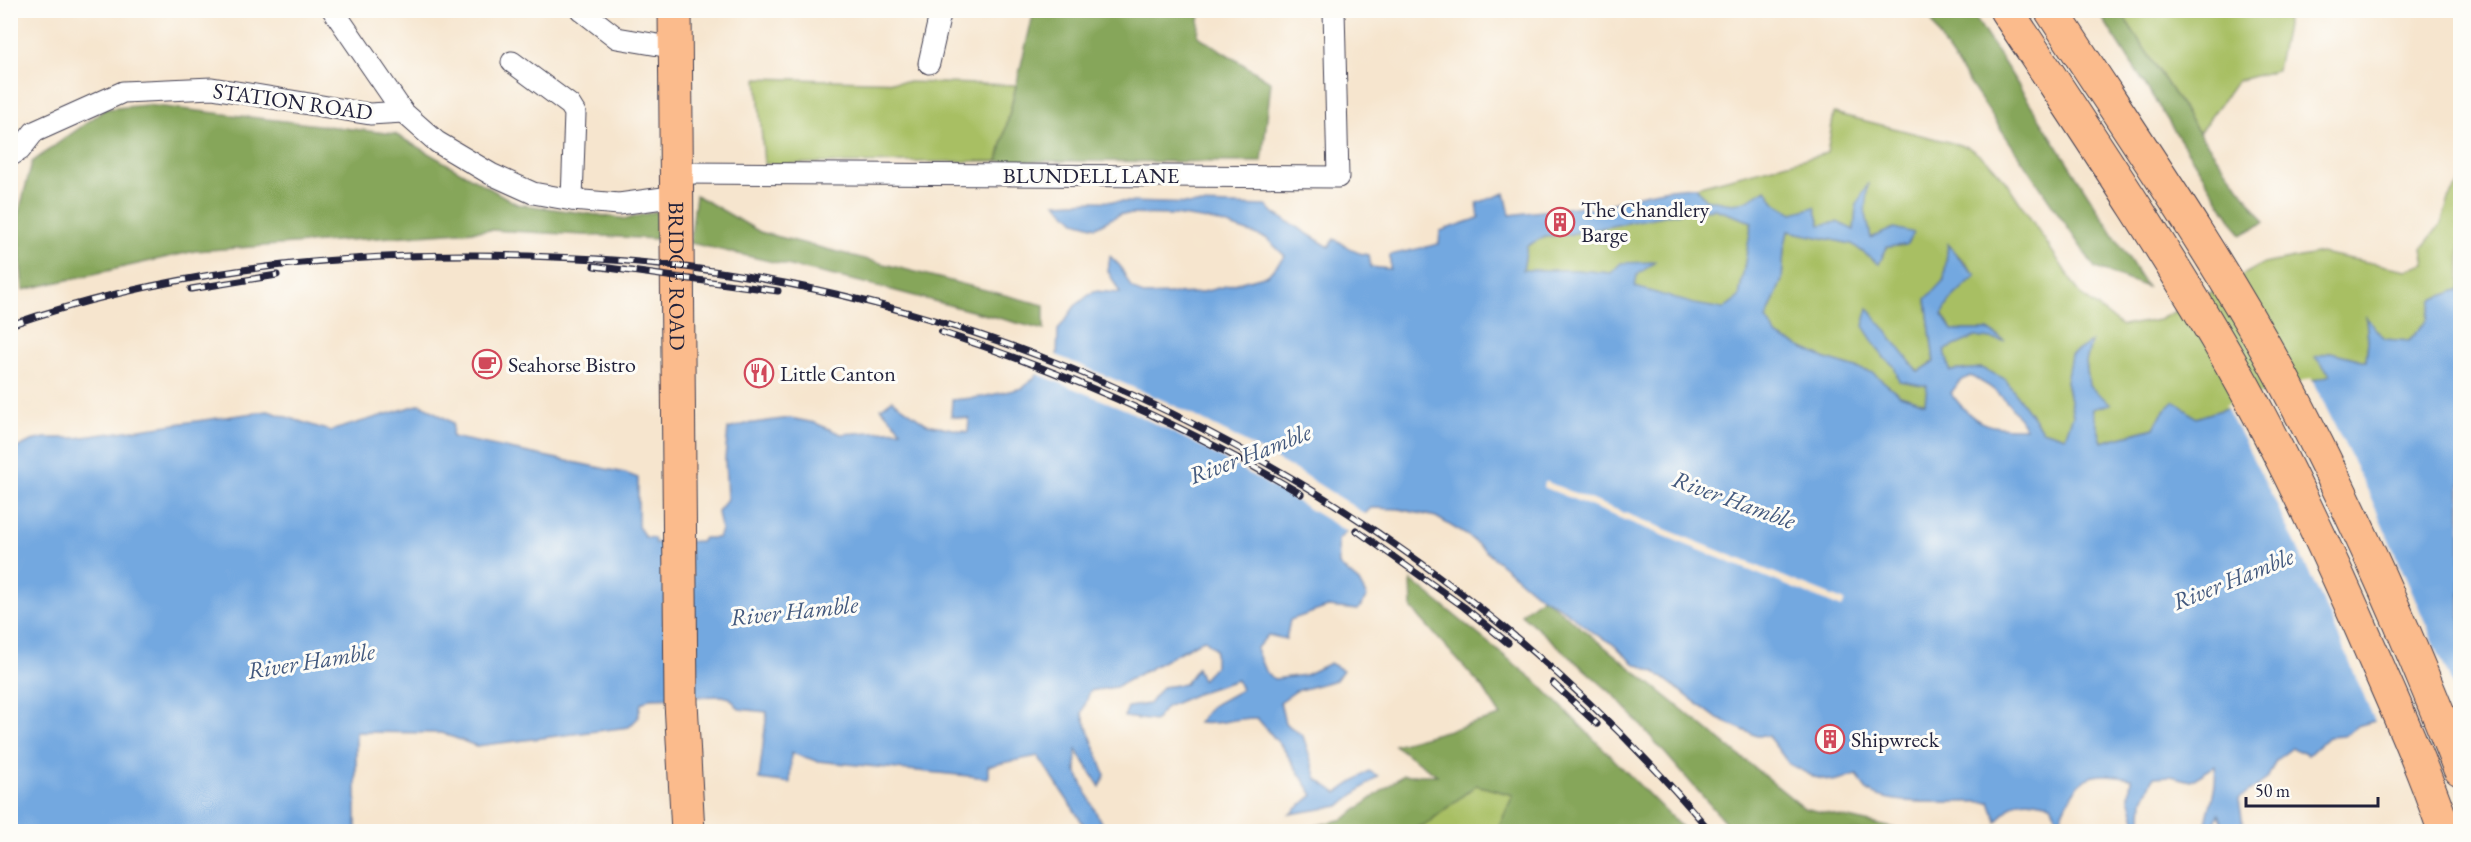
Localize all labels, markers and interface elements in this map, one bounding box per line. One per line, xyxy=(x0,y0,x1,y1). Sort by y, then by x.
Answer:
street label: STATION ROAD xyxy=(211,76,375,127)
street label: BLUNDELL LANE xyxy=(1003,161,1179,190)
place label: The Chandlery Barge xyxy=(1581,195,1710,249)
street label: BRIDGE ROAD xyxy=(662,201,692,351)
building icon: The Chandlery Barge xyxy=(1544,206,1576,238)
cafe icon: Seahorse Bistro xyxy=(471,348,503,380)
place label: Seahorse Bistro xyxy=(508,350,636,379)
restaurant icon: Little Canton xyxy=(743,357,775,389)
place label: Little Canton xyxy=(780,359,896,388)
water label: River Hamble xyxy=(1184,416,1316,491)
water label: River Hamble xyxy=(1668,463,1801,536)
water label: River Hamble xyxy=(2167,540,2299,617)
water label: River Hamble xyxy=(728,588,860,633)
water label: River Hamble xyxy=(245,635,378,686)
building icon: Shipwreck xyxy=(1814,723,1846,755)
place label: Shipwreck xyxy=(1851,725,1940,754)
scale bar xyxy=(2246,770,2378,808)
text: 50 m xyxy=(2255,779,2290,802)

